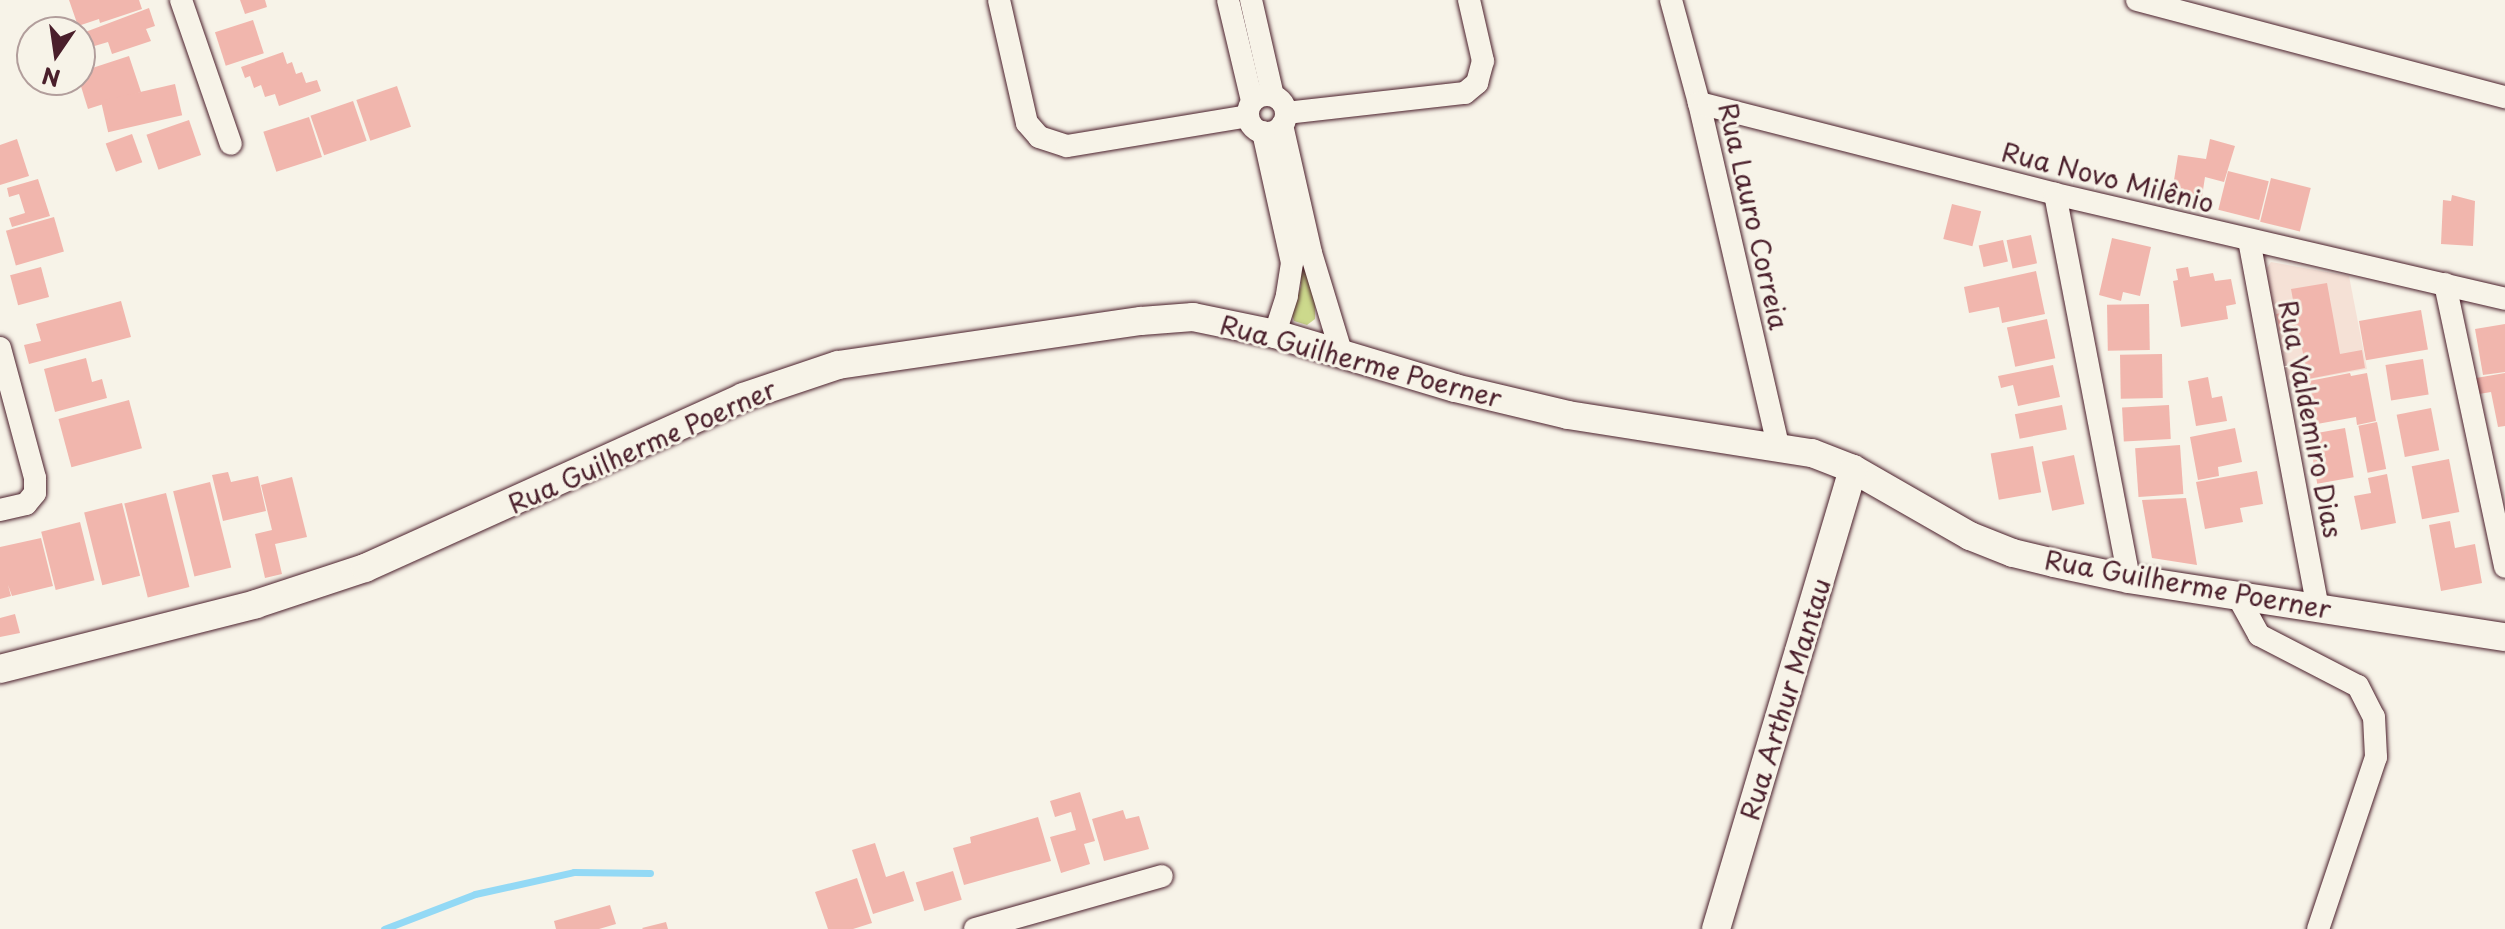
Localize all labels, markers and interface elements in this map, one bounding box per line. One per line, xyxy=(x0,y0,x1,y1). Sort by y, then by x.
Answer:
north arrow xyxy=(16,16,96,96)
text: N xyxy=(39,60,63,96)
street label: Rua Lauro Correia xyxy=(1713,99,1795,333)
street label: Rua Novo Milênio xyxy=(1998,135,2218,219)
street label: Rua Valdemiro Dias xyxy=(2272,296,2350,542)
street label: Rua Guilherme Poerner xyxy=(1216,308,1506,414)
street label: Rua Guilherme Poerner xyxy=(502,372,782,520)
street label: Rua Guilherme Poerner xyxy=(2042,543,2334,625)
street label: Rua Arthur Mantau xyxy=(1733,574,1837,824)

